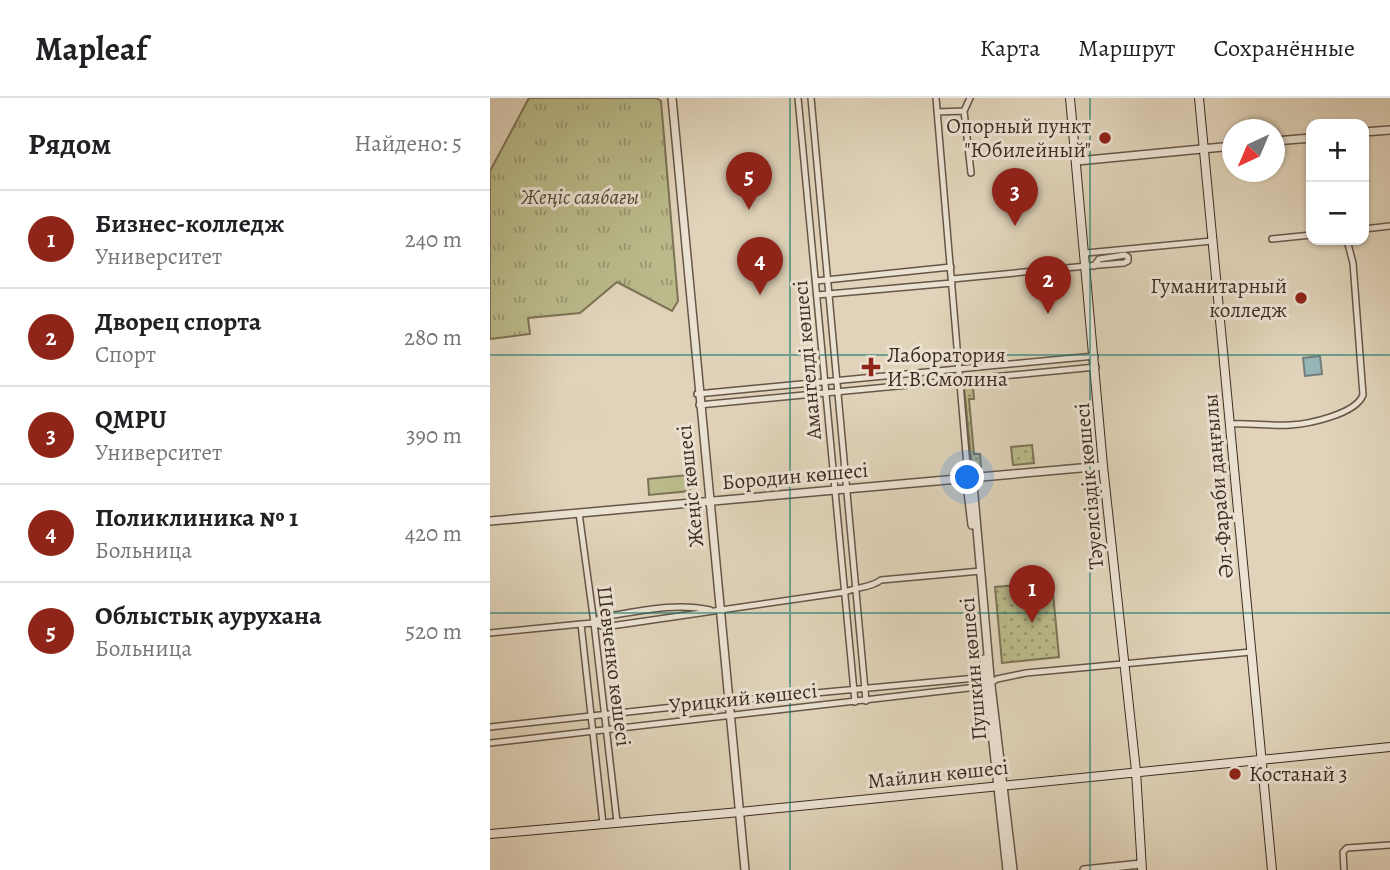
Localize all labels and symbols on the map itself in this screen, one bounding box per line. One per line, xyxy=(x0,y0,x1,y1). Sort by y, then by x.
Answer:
place label: Опорный пункт "Юбилейный" xyxy=(946,112,1091,164)
north arrow xyxy=(1222,119,1285,182)
marker: Опорный пункт "Юбилейный" xyxy=(1097,130,1113,146)
pin: 5 xyxy=(726,152,772,210)
pin: 3 xyxy=(992,168,1038,226)
park label: Жеңіс саябағы xyxy=(520,183,639,211)
pin: 4 xyxy=(737,237,783,295)
pin: 2 xyxy=(1025,256,1071,314)
place label: Гуманитарный колледж xyxy=(1150,272,1287,324)
street label: Амангелді көшесі xyxy=(786,279,828,442)
marker: Гуманитарный колледж xyxy=(1293,290,1309,306)
place label: Лаборатория И.В.Смолина xyxy=(887,341,1008,393)
marker: Лаборатория И.В.Смолина xyxy=(861,357,881,377)
street label: Әл-Фараби даңғылы xyxy=(1196,393,1240,579)
street label: Тәуелсіздік көшесі xyxy=(1068,402,1110,570)
street label: Жеңіс көшесі xyxy=(670,424,710,548)
street label: Бородин көшесі xyxy=(721,456,869,496)
your location xyxy=(950,460,984,494)
pin: 1 xyxy=(1009,565,1055,623)
street label: Шевченко көшесі xyxy=(590,584,638,748)
street label: Пушкин көшесі xyxy=(953,596,993,742)
street label: Урицкий көшесі xyxy=(667,676,819,720)
street label: Майлин көшесі xyxy=(866,753,1010,795)
place label: Костанай 3 xyxy=(1249,760,1348,788)
marker: Костанай 3 xyxy=(1227,766,1243,782)

